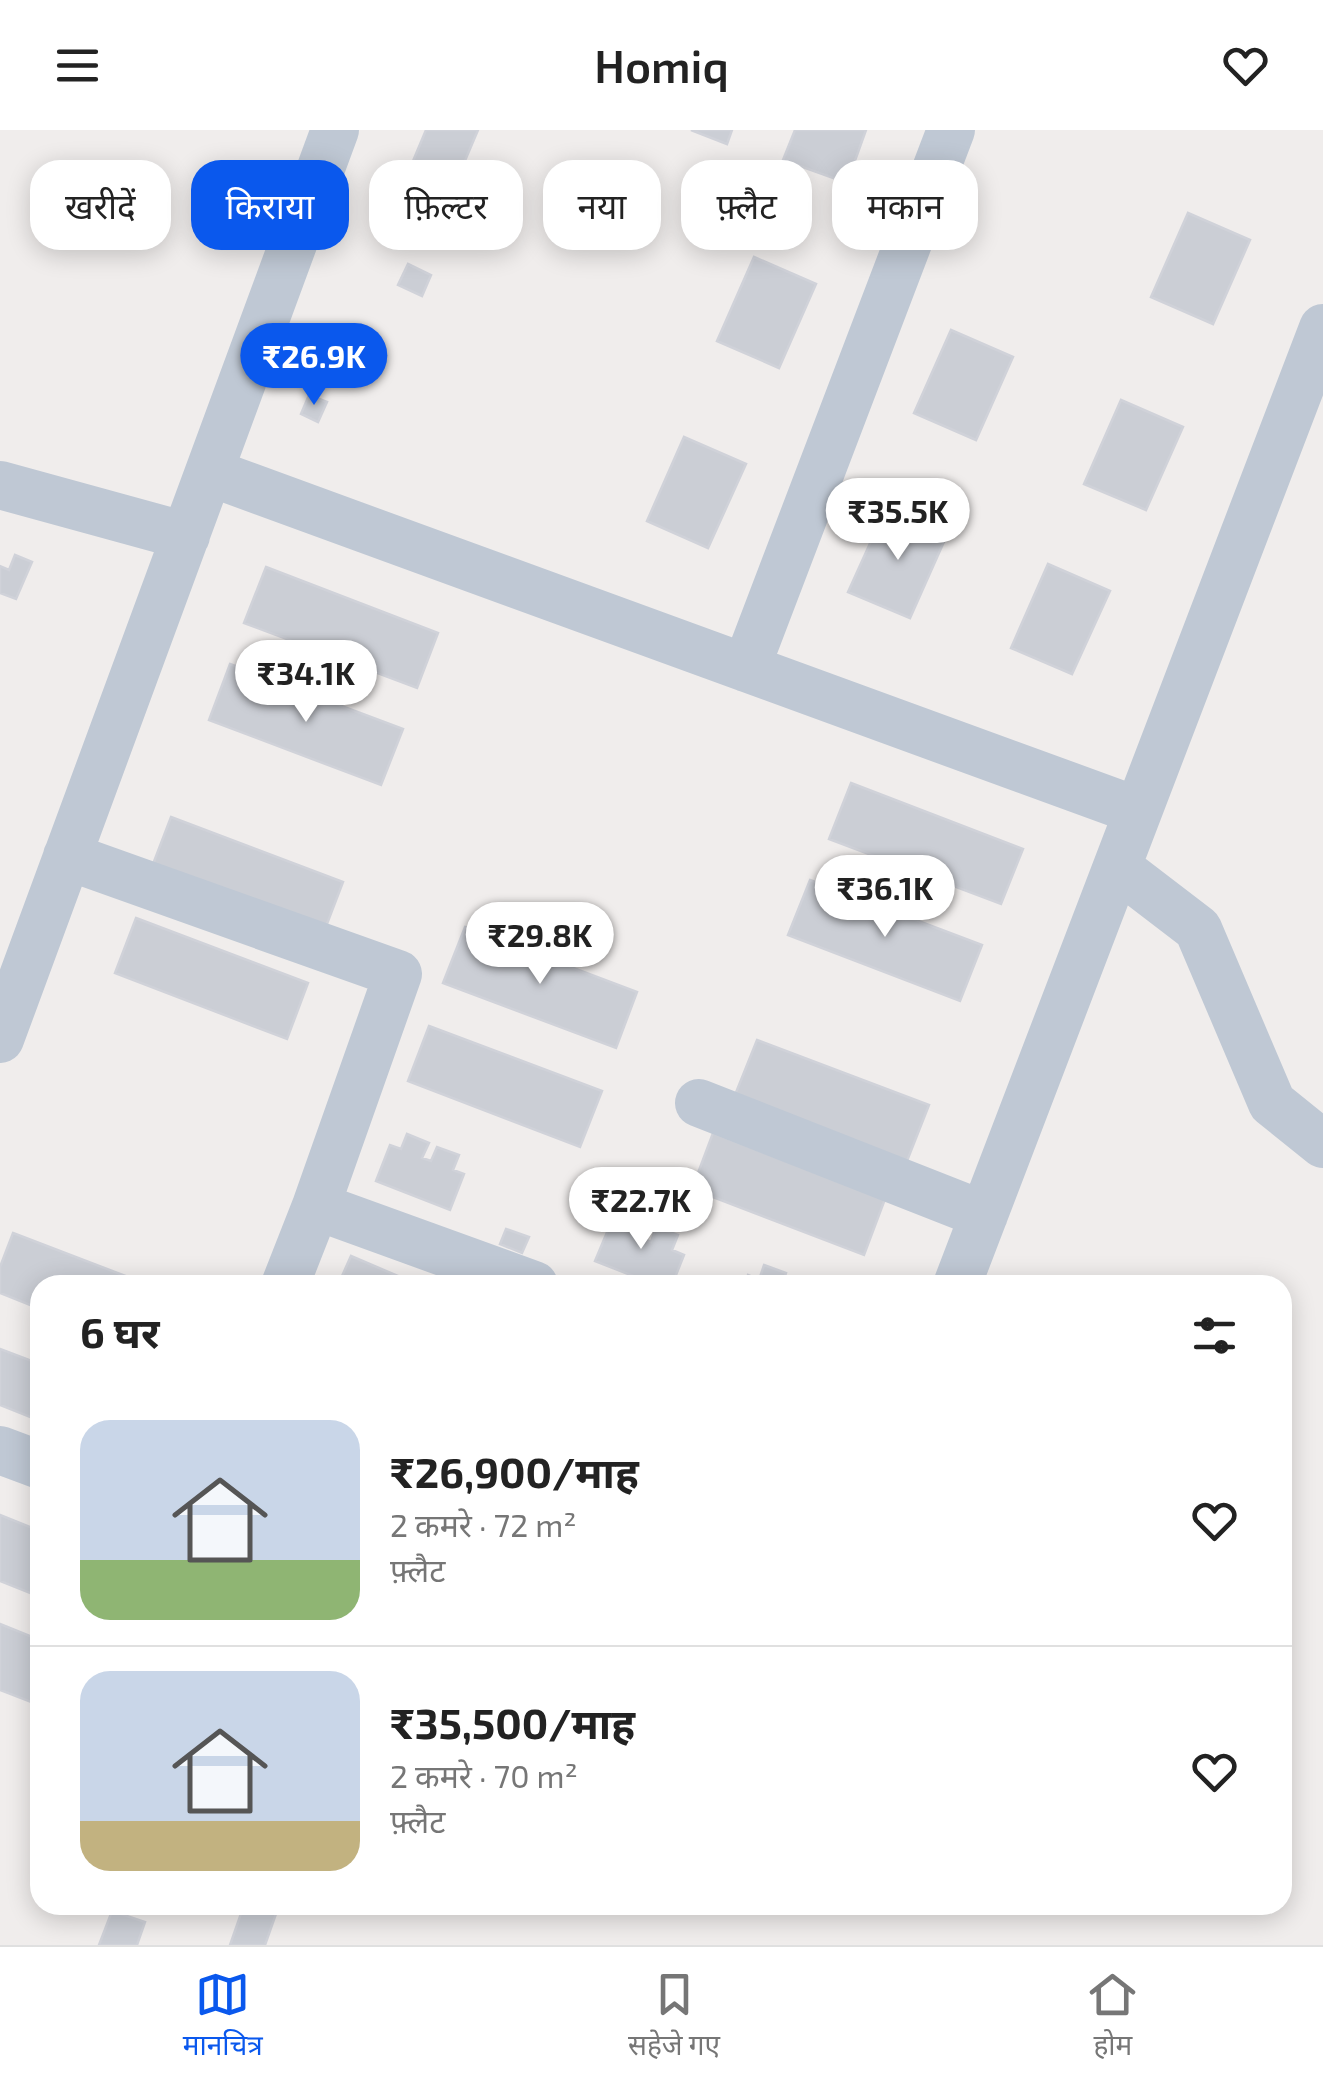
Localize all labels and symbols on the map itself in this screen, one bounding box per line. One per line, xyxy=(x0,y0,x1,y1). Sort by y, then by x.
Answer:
pin: ₹26.9K xyxy=(233,323,395,408)
pin: ₹35.5K xyxy=(817,478,979,563)
pin: ₹34.1K xyxy=(225,640,387,725)
pin: ₹36.1K xyxy=(804,855,966,940)
pin: ₹29.8K xyxy=(459,902,621,987)
pin: ₹22.7K xyxy=(560,1167,722,1252)

